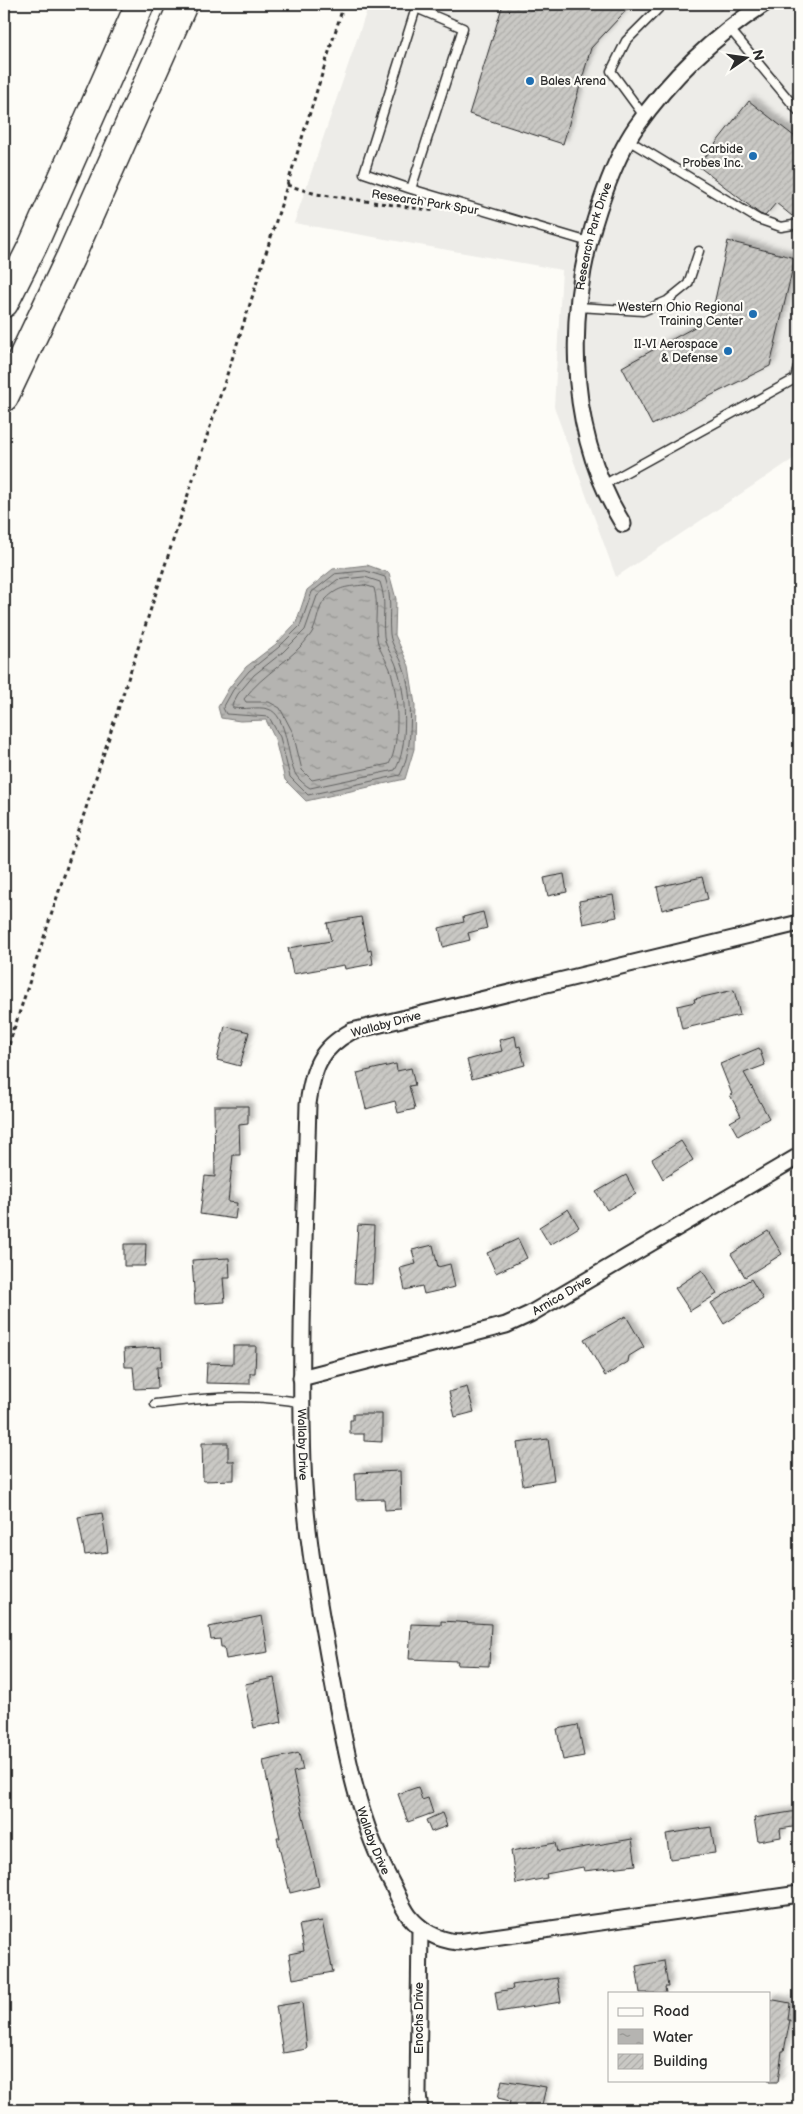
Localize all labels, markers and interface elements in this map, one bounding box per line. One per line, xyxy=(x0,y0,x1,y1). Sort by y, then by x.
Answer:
north arrow xyxy=(720,32,770,82)
text: N xyxy=(749,48,768,62)
place label: Bales Arena xyxy=(540,74,606,89)
marker: Bales Arena xyxy=(524,75,536,87)
place label: Carbide Probes Inc. xyxy=(682,142,743,171)
marker: Carbide Probes Inc. xyxy=(747,150,759,162)
street label: Research Park Drive xyxy=(573,180,616,291)
street label: Research Park Spur xyxy=(370,187,480,218)
place label: Western Ohio Regional Training Center xyxy=(618,300,744,329)
marker: Western Ohio Regional Training Center xyxy=(747,308,759,320)
place label: II-VI Aerospace & Defense xyxy=(634,337,718,366)
marker: II-VI Aerospace & Defense xyxy=(722,345,734,357)
street label: Wallaby Drive xyxy=(350,1008,423,1041)
street label: Arnica Drive xyxy=(530,1273,594,1319)
street label: Wallaby Drive xyxy=(294,1408,311,1481)
street label: Wallaby Drive xyxy=(353,1805,393,1877)
street label: Enochs Drive xyxy=(412,1982,427,2054)
legend xyxy=(608,1992,770,2082)
text: Road xyxy=(653,2002,689,2021)
text: Water xyxy=(653,2028,693,2047)
text: Building xyxy=(653,2052,708,2071)

